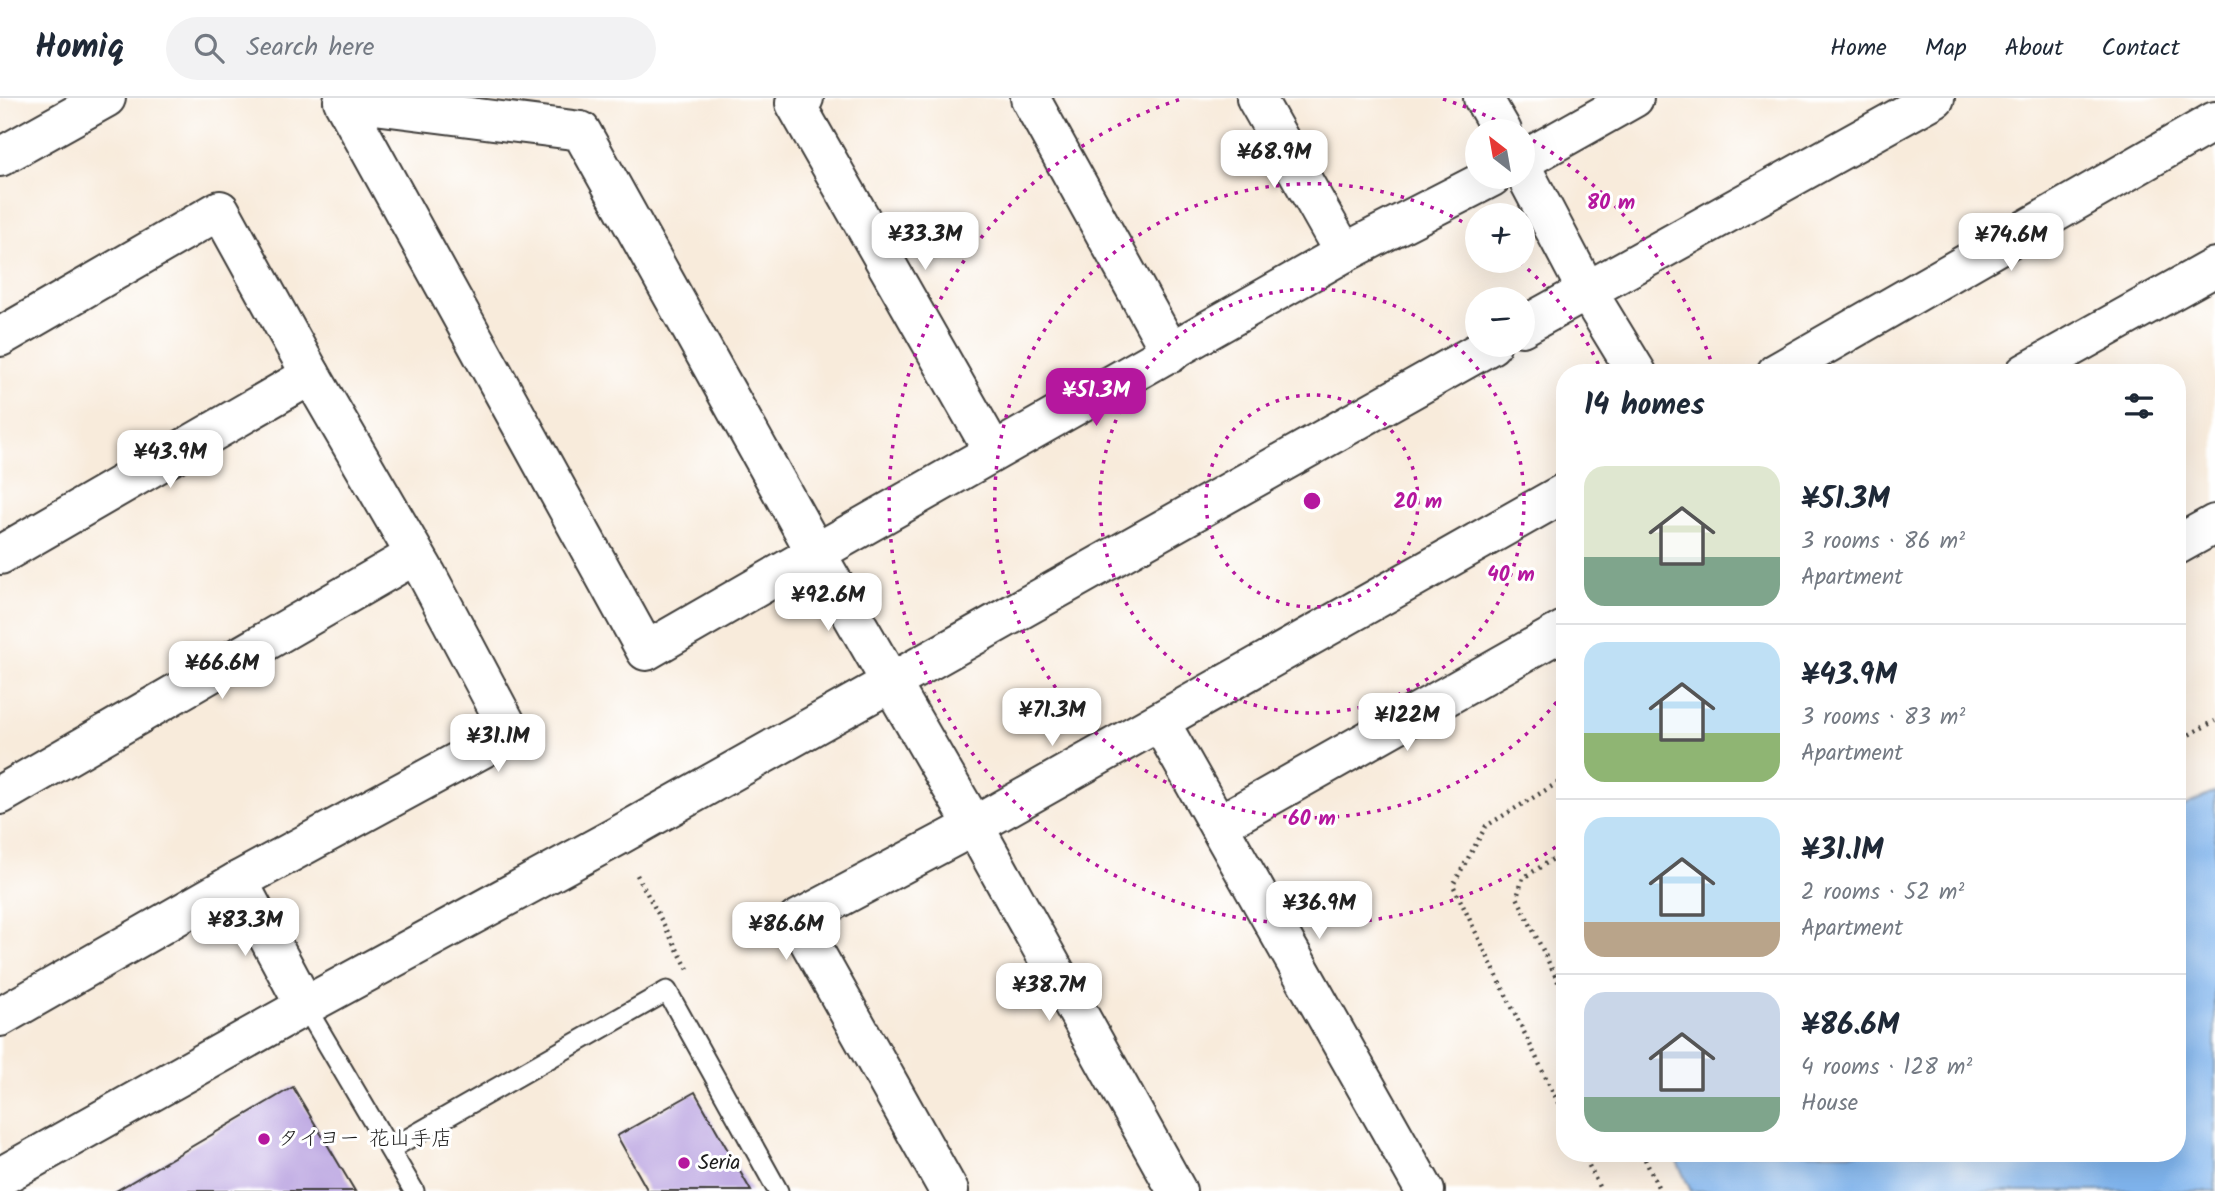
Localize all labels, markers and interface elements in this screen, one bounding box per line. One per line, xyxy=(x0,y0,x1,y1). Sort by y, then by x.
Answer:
search box xyxy=(166,17,656,80)
text: Homiq xyxy=(35,22,124,75)
text: Search here xyxy=(246,27,374,69)
icon: search xyxy=(190,29,228,67)
text: Home xyxy=(1830,29,1887,68)
text: Map xyxy=(1925,29,1967,68)
text: About xyxy=(2005,29,2063,68)
text: Contact xyxy=(2101,29,2180,68)
north arrow xyxy=(1465,119,1535,189)
map controls xyxy=(1465,119,1535,357)
pin: ¥68.9M xyxy=(1217,130,1331,190)
text: ¥68.9M xyxy=(1237,135,1311,171)
text: 80 m xyxy=(1587,187,1635,220)
button: + xyxy=(1465,203,1535,273)
pin: ¥33.3M xyxy=(868,212,982,272)
pin: ¥74.6M xyxy=(1954,214,2068,273)
text: ¥33.3M xyxy=(888,217,962,253)
text: ¥74.6M xyxy=(1975,218,2047,254)
button: − xyxy=(1465,287,1535,357)
pin: ¥51.3M xyxy=(1039,368,1153,428)
text: ¥51.3M xyxy=(1062,373,1130,409)
text: 14 homes xyxy=(1584,382,1705,430)
icon: filters xyxy=(2120,387,2158,425)
pin: ¥43.9M xyxy=(113,430,227,490)
text: ¥43.9M xyxy=(133,435,207,471)
text: ¥51.3M xyxy=(1801,476,1890,524)
text: 20 m xyxy=(1394,486,1442,519)
centre of rings xyxy=(1300,489,1324,513)
icon: home xyxy=(1640,494,1724,578)
text: 3 rooms · 86 m² xyxy=(1801,524,1965,560)
text: 40 m xyxy=(1487,559,1535,592)
text: Apartment xyxy=(1801,560,1903,596)
pin: ¥92.6M xyxy=(771,574,885,633)
text: ¥92.6M xyxy=(791,578,865,614)
pin: ¥66.6M xyxy=(165,642,279,701)
text: ¥66.6M xyxy=(185,646,259,682)
text: ¥43.9M xyxy=(1801,652,1897,700)
icon: home xyxy=(1640,670,1724,754)
pin: ¥71.3M xyxy=(995,688,1109,748)
text: ¥71.3M xyxy=(1018,693,1086,729)
pin: ¥122M xyxy=(1358,694,1456,753)
text: ¥122M xyxy=(1374,698,1440,734)
text: 3 rooms · 83 m² xyxy=(1801,700,1965,736)
pin: ¥31.1M xyxy=(441,714,555,774)
text: ¥31.1M xyxy=(466,719,530,755)
text: Apartment xyxy=(1801,736,1903,772)
text: 60 m xyxy=(1288,803,1336,836)
text: ¥31.1M xyxy=(1801,827,1884,875)
icon: home xyxy=(1640,845,1724,929)
text: 2 rooms · 52 m² xyxy=(1801,875,1964,911)
pin: ¥36.9M xyxy=(1262,882,1376,941)
text: ¥36.9M xyxy=(1282,886,1356,922)
pin: ¥83.3M xyxy=(188,898,302,958)
pin: ¥86.6M xyxy=(729,902,843,962)
text: ¥83.3M xyxy=(207,903,283,939)
text: ¥86.6M xyxy=(748,907,824,943)
text: Apartment xyxy=(1801,911,1903,947)
pin: ¥38.7M xyxy=(992,964,1106,1023)
text: ¥38.7M xyxy=(1012,968,1086,1004)
text: ¥86.6M xyxy=(1801,1002,1899,1050)
icon: home xyxy=(1640,1020,1724,1104)
text: 4 rooms · 128 m² xyxy=(1801,1050,1972,1086)
text: House xyxy=(1801,1086,1858,1122)
place label: タイヨー 花山手店 xyxy=(278,1123,452,1156)
marker: タイヨー 花山手店 xyxy=(256,1131,272,1147)
place label: Seria xyxy=(698,1147,740,1180)
marker: Seria xyxy=(676,1155,692,1171)

